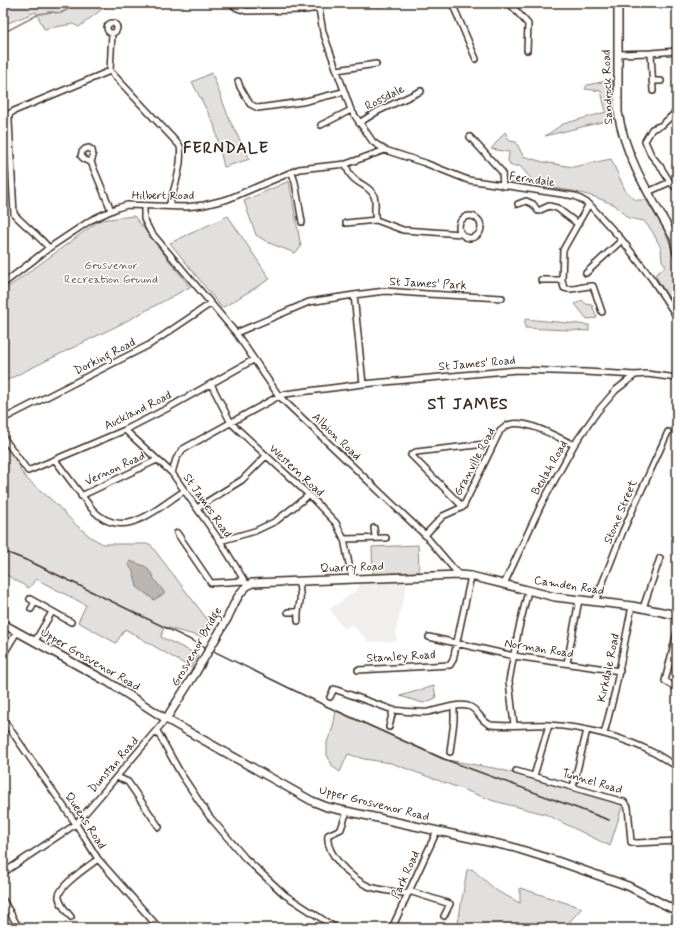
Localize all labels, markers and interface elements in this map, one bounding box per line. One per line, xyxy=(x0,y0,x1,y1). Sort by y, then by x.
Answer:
street label: Sandrock Road xyxy=(599,49,617,125)
street label: Rossdale xyxy=(363,81,408,115)
district label: FERNDALE xyxy=(183,138,269,159)
street label: Ferndale xyxy=(508,169,556,191)
street label: Hilbert Road xyxy=(132,188,194,204)
park label: Grosvenor Recreation Ground xyxy=(64,258,158,288)
street label: St James' Park xyxy=(389,274,467,294)
street label: Dorking Road xyxy=(72,335,139,380)
street label: St James' Road xyxy=(438,353,516,375)
street label: Auckland Road xyxy=(102,388,174,434)
district label: ST JAMES xyxy=(427,394,509,415)
street label: Albion Road xyxy=(308,410,364,464)
street label: Granville Road xyxy=(450,425,500,499)
street label: Beulah Road xyxy=(528,438,572,498)
street label: Western Road xyxy=(265,441,327,501)
street label: Vernon Road xyxy=(82,448,148,490)
street label: St James Road xyxy=(179,471,235,541)
street label: Stone Street xyxy=(600,477,642,547)
street label: Quarry Road xyxy=(320,559,384,577)
street label: Camden Road xyxy=(533,573,605,599)
street label: Grosvenor Bridge xyxy=(168,604,227,690)
street label: Upper Grosvenor Road xyxy=(37,625,143,695)
street label: Kirkdale Road xyxy=(594,632,624,704)
street label: Norman Road xyxy=(503,636,575,662)
street label: Stanley Road xyxy=(366,647,436,667)
street label: Dunstan Road xyxy=(85,734,143,796)
street label: Tunnel Road xyxy=(560,766,624,798)
street label: Upper Grosvenor Road xyxy=(317,783,431,825)
street label: Queens Road xyxy=(61,789,109,853)
street label: Park Road xyxy=(388,848,424,902)

